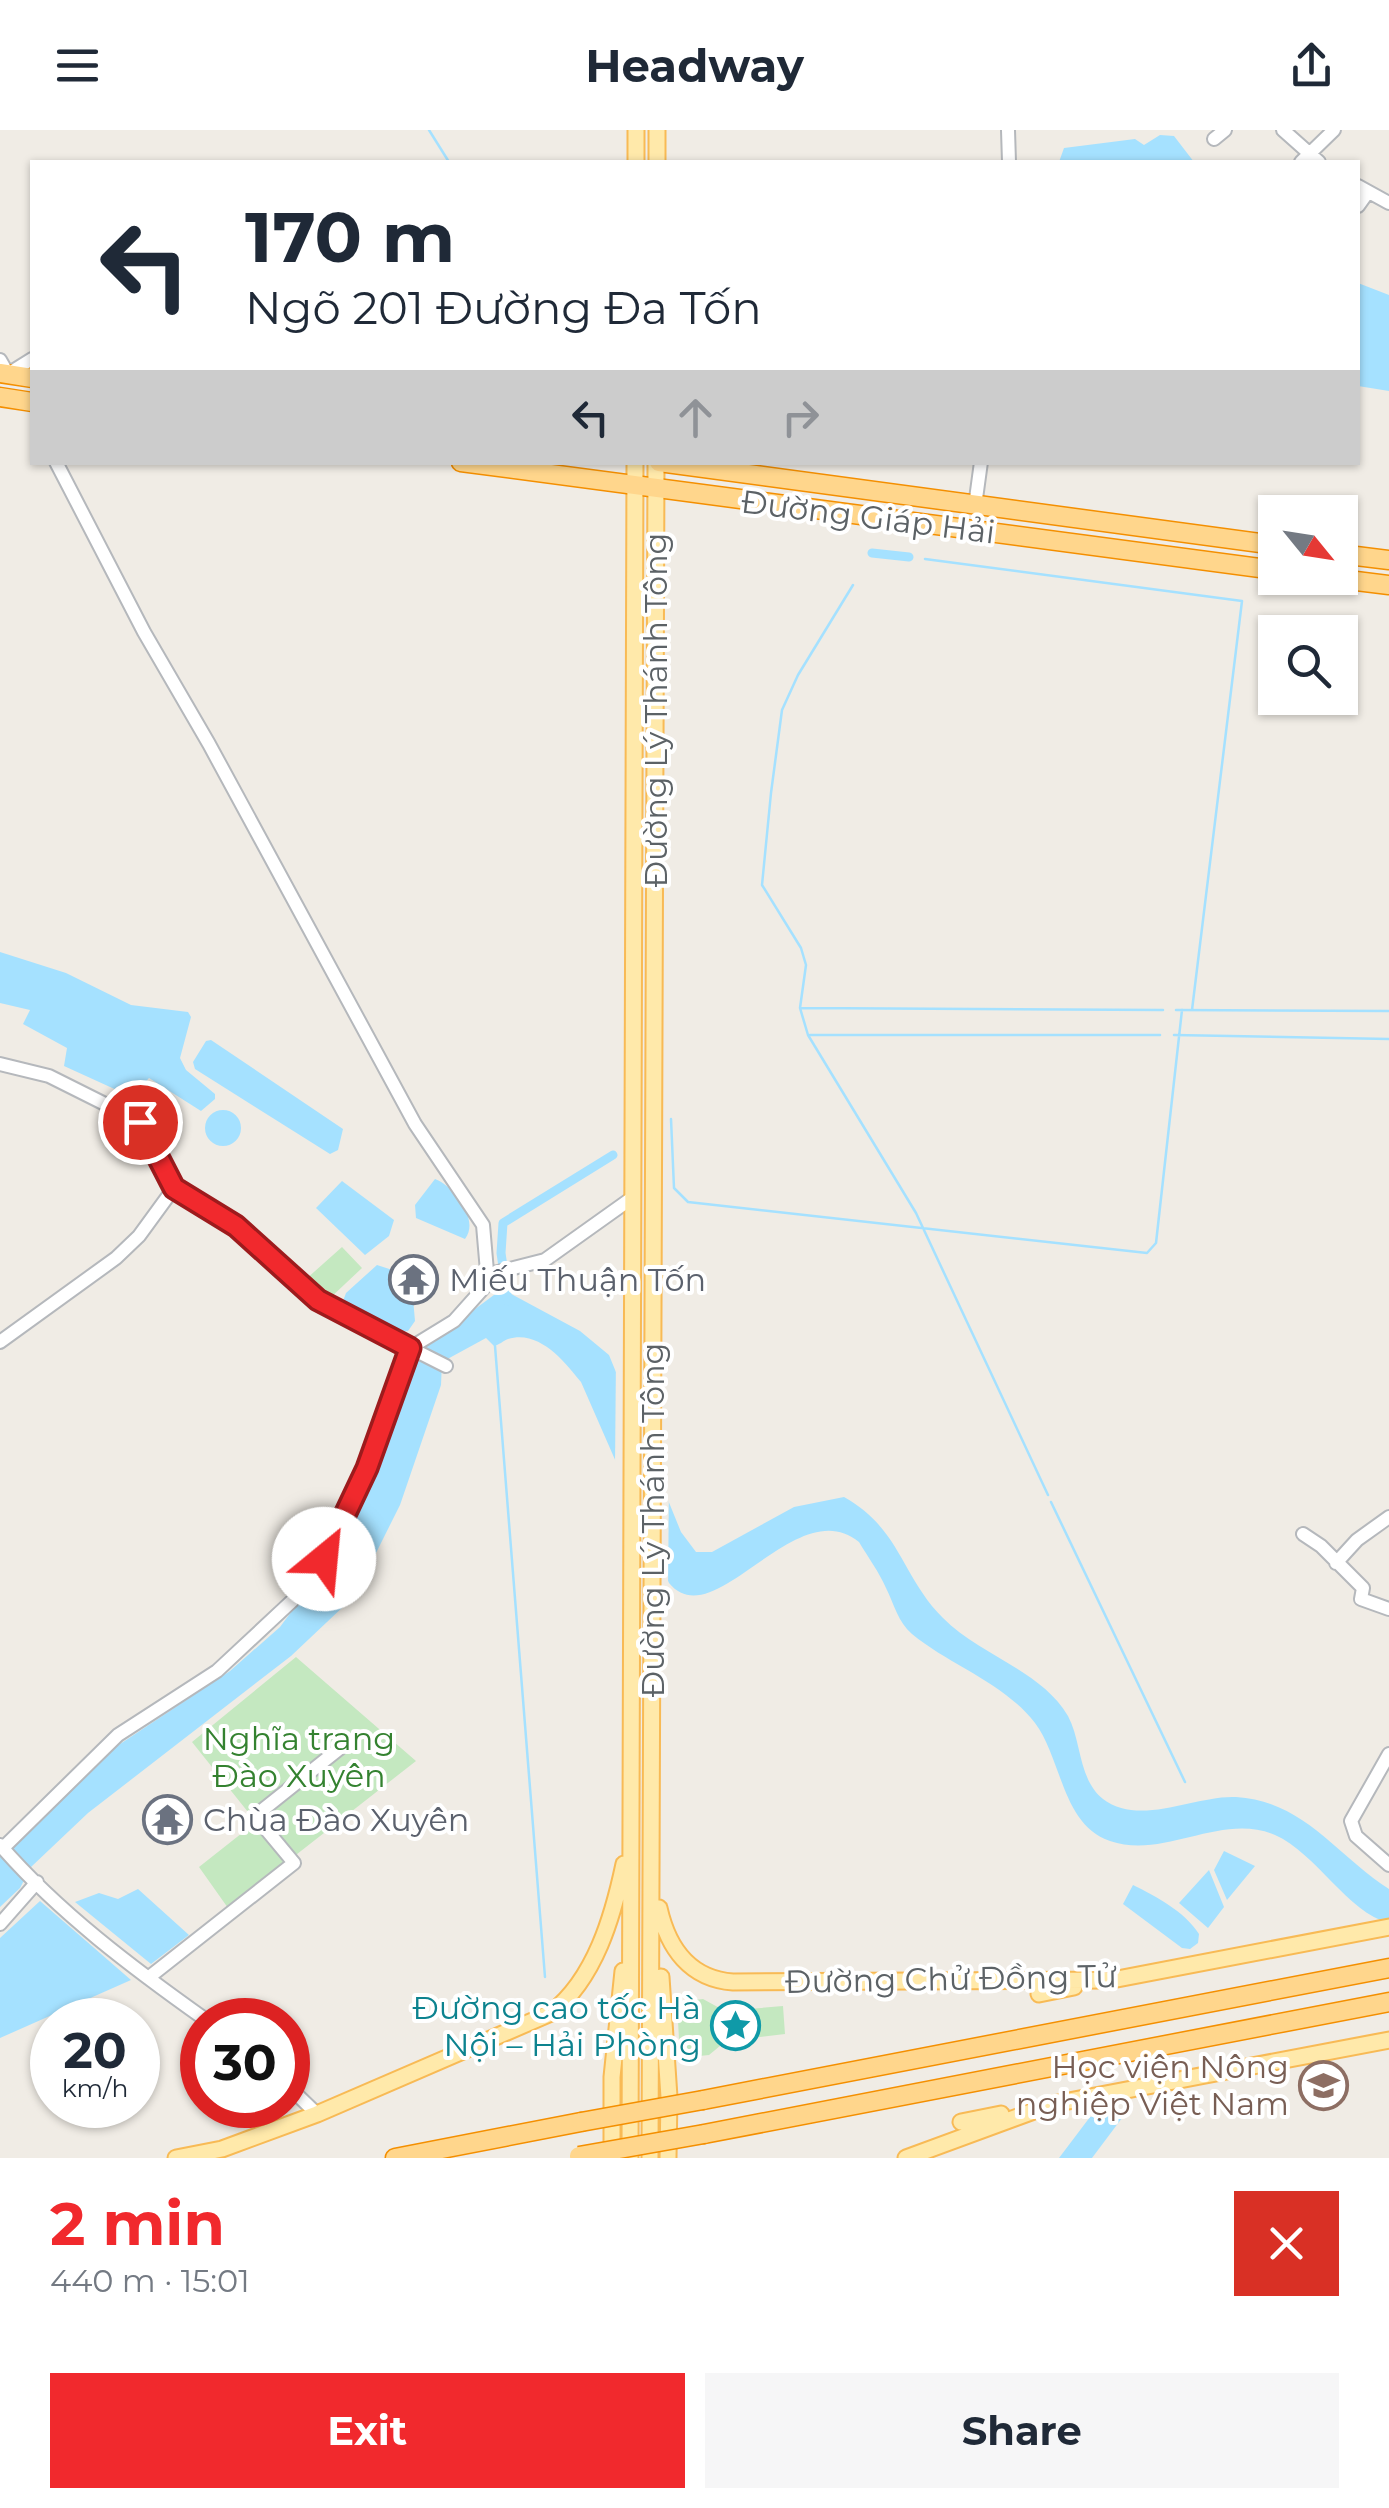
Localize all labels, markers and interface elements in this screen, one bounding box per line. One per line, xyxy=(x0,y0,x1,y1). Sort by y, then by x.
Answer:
icon: menu xyxy=(50,38,105,93)
text: Headway xyxy=(585,38,804,93)
icon: share xyxy=(1284,38,1339,93)
text: 170 m xyxy=(245,194,455,280)
icon: left xyxy=(80,200,210,330)
text: Ngõ 201 Đường Đa Tốn xyxy=(245,280,762,335)
icon: left xyxy=(563,390,618,445)
icon: ahead xyxy=(668,390,723,445)
icon: right xyxy=(773,390,828,445)
street label: Đường Giáp Hải xyxy=(739,482,997,551)
north arrow xyxy=(1258,495,1358,595)
map controls xyxy=(1258,495,1358,715)
street label: Đường Lý Thánh Tông xyxy=(636,533,675,887)
button: search xyxy=(1258,615,1358,715)
pin xyxy=(98,1080,183,1165)
icon: arrive xyxy=(113,1095,168,1150)
temple icon: Miếu Thuận Tốn xyxy=(388,1254,440,1306)
place label: Miếu Thuận Tốn xyxy=(449,1260,706,1299)
street label: Đường Lý Thánh Tông xyxy=(633,1343,672,1697)
position arrow xyxy=(272,1507,376,1611)
park label: Nghĩa trang Đào Xuyên xyxy=(203,1719,395,1795)
temple icon: Chùa Đào Xuyên xyxy=(142,1794,194,1846)
place label: Chùa Đào Xuyên xyxy=(203,1800,469,1839)
street label: Đường Chử Đồng Tử xyxy=(785,1956,1118,2001)
place label: Đường cao tốc Hà Nội – Hải Phòng xyxy=(412,1988,701,2064)
speed limit sign: 30 xyxy=(180,1998,310,2128)
place icon: Đường cao tốc Hà Nội – Hải Phòng xyxy=(710,2000,762,2052)
text: 20 xyxy=(63,2020,127,2081)
place label: Học viện Nông nghiệp Việt Nam xyxy=(1016,2047,1289,2123)
school or university icon: Học viện Nông nghiệp Việt Nam xyxy=(1298,2059,1350,2111)
text: km/h xyxy=(62,2073,128,2103)
text: 2 min xyxy=(50,2187,225,2260)
button: close xyxy=(1234,2191,1339,2296)
text: 440 m · 15:01 xyxy=(50,2261,250,2300)
button: Exit xyxy=(50,2373,685,2488)
button: Share xyxy=(705,2373,1339,2488)

